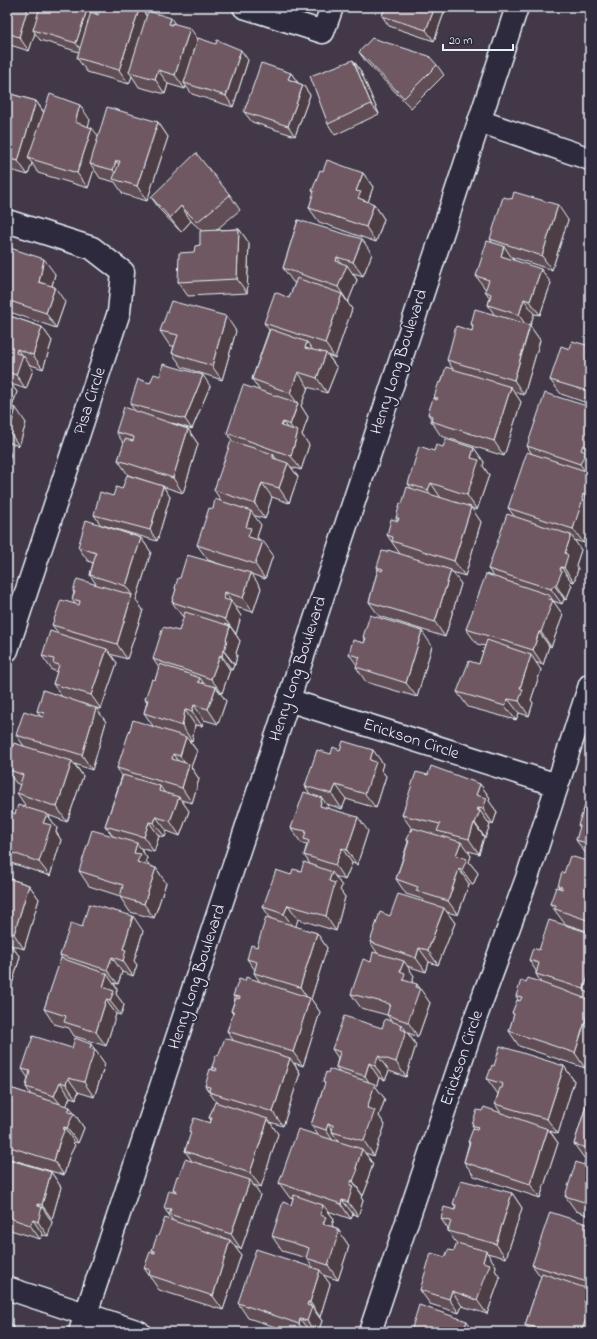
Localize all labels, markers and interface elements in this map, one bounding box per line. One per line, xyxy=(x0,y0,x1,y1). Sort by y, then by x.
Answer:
scale bar xyxy=(443,26,513,52)
text: 20 m xyxy=(449,32,472,50)
street label: Henry Long Boulevard xyxy=(364,286,436,438)
street label: Pisa Circle xyxy=(67,364,113,438)
street label: Henry Long Boulevard xyxy=(263,593,335,745)
street label: Erickson Circle xyxy=(360,712,463,766)
street label: Henry Long Boulevard xyxy=(162,901,234,1053)
street label: Erickson Circle xyxy=(434,1007,490,1109)

